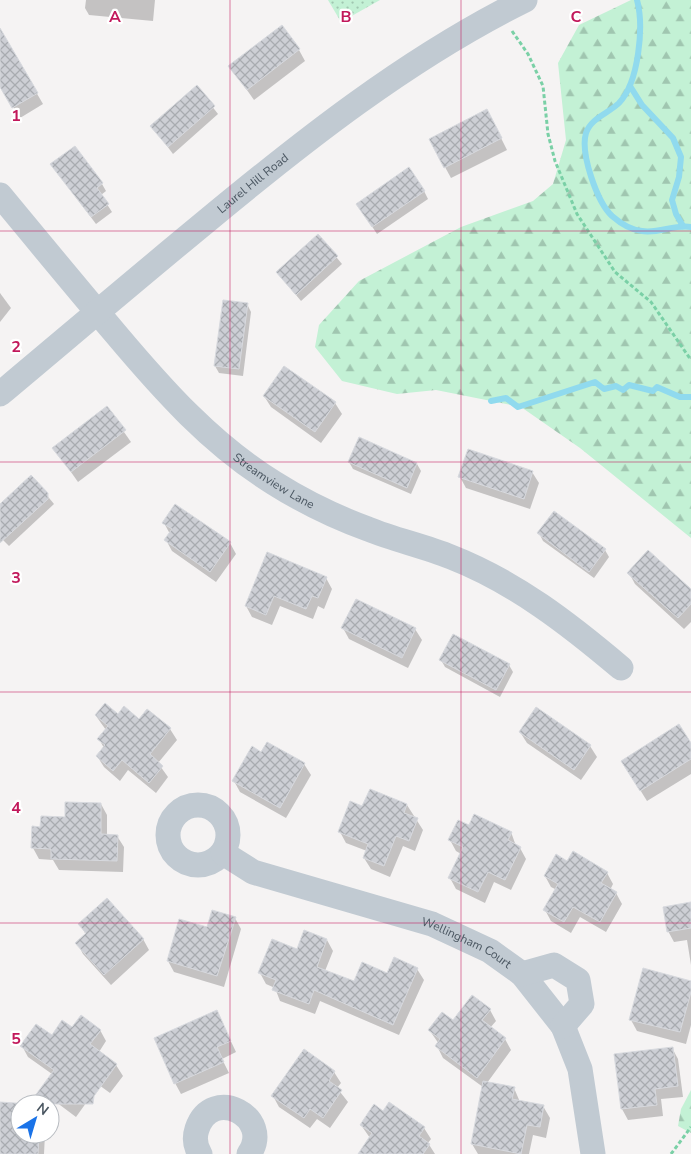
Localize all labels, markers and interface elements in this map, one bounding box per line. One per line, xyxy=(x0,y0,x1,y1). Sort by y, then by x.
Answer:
text: A xyxy=(109,6,121,28)
text: B xyxy=(340,6,352,28)
text: C xyxy=(571,6,582,28)
text: 1 xyxy=(11,105,21,127)
street label: Laurel Hill Road xyxy=(214,150,292,217)
text: 2 xyxy=(11,336,21,358)
street label: Streamview Lane xyxy=(230,449,317,513)
text: 3 xyxy=(11,567,21,589)
text: 4 xyxy=(11,797,21,819)
street label: Wellingham Court xyxy=(420,913,515,972)
text: 5 xyxy=(11,1028,21,1050)
north arrow xyxy=(10,1094,60,1144)
text: N xyxy=(33,1098,53,1120)

